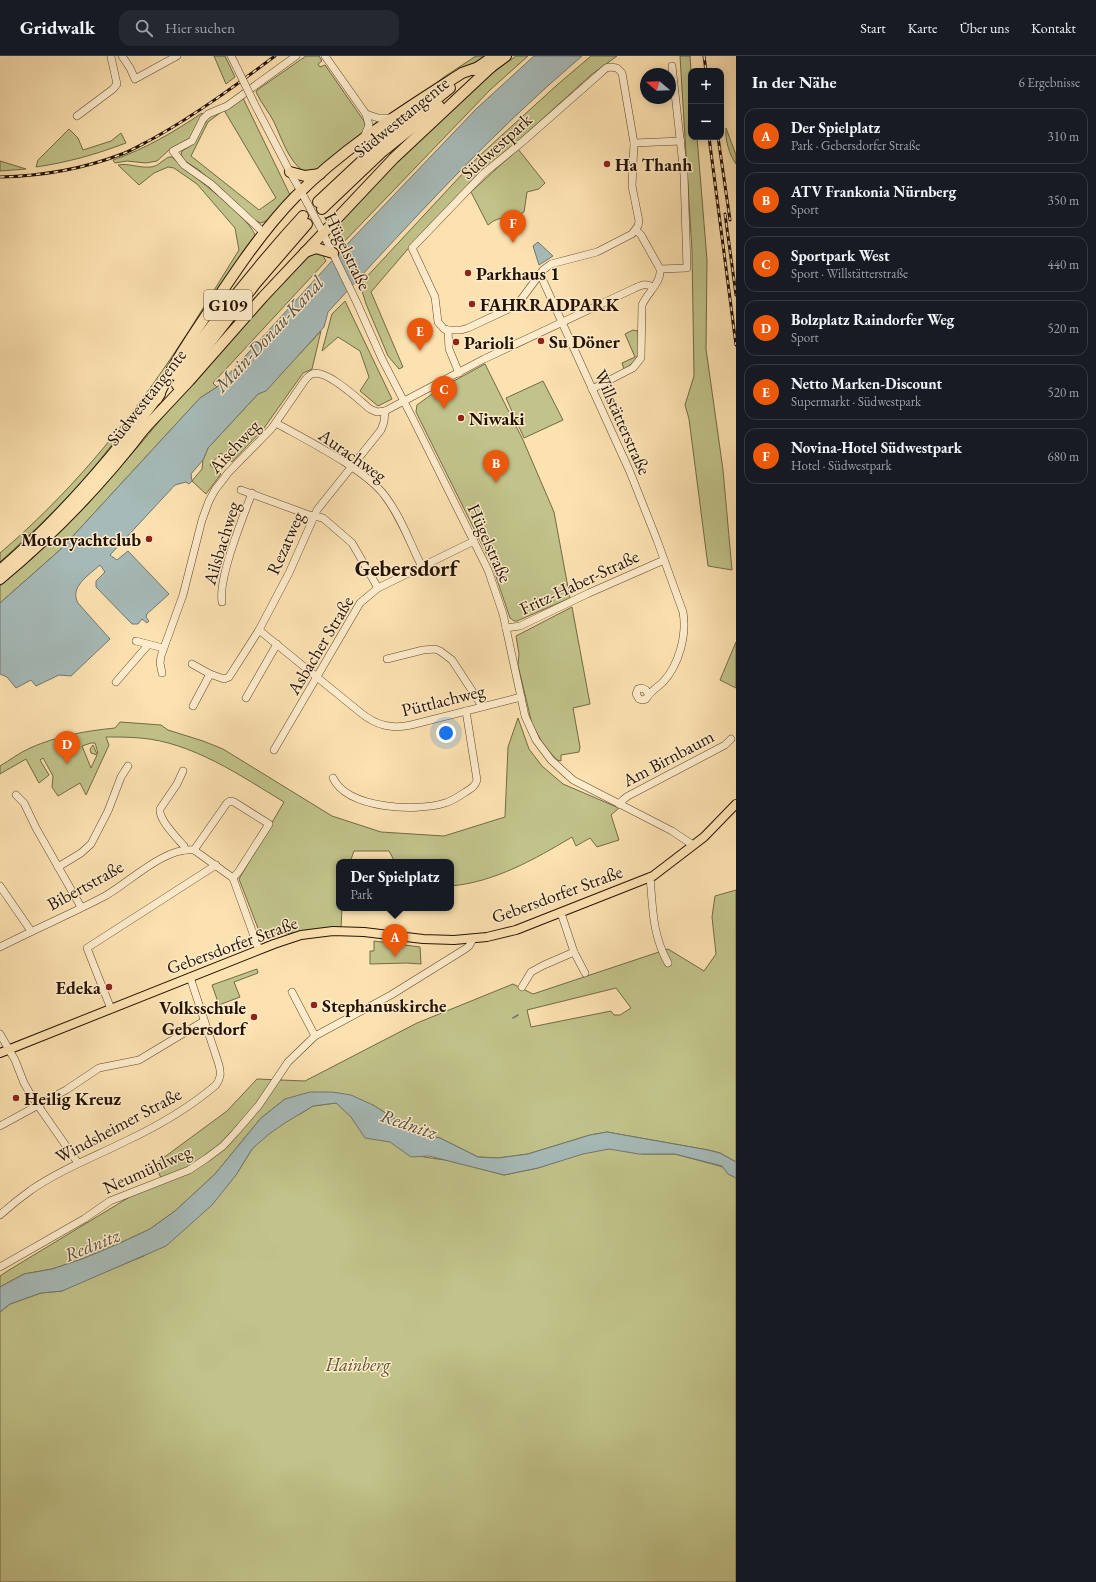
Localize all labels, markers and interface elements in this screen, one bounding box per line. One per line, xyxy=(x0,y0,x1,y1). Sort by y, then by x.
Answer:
search box xyxy=(119,10,399,46)
text: Gridwalk xyxy=(20,15,95,40)
icon: search xyxy=(133,17,155,39)
text: Hier suchen xyxy=(165,18,235,37)
text: Start xyxy=(860,19,886,37)
text: Karte xyxy=(908,19,937,37)
text: Über uns xyxy=(959,19,1009,37)
text: Kontakt xyxy=(1031,19,1076,37)
north arrow xyxy=(640,68,676,104)
map controls xyxy=(688,68,724,140)
button: + xyxy=(688,68,724,104)
street label: Südwesttangente xyxy=(348,71,454,163)
text: In der Nähe xyxy=(752,71,837,93)
text: 6 Ergebnisse xyxy=(1019,74,1080,91)
button: − xyxy=(688,104,724,140)
street label: Südwestpark xyxy=(456,108,537,184)
text: Der Spielplatz xyxy=(791,118,880,137)
text: A xyxy=(761,128,771,145)
text: 310 m xyxy=(1048,128,1079,145)
text: Park · Gebersdorfer Straße xyxy=(791,137,920,154)
place label: Ha Thanh xyxy=(615,153,692,176)
marker: Ha Thanh xyxy=(602,159,612,169)
text: ATV Frankonia Nürnberg xyxy=(791,182,956,201)
text: B xyxy=(762,192,770,209)
text: 350 m xyxy=(1048,192,1079,209)
text: Sport xyxy=(791,201,819,218)
street label: Hügelstraße xyxy=(319,208,377,294)
pin: F xyxy=(500,210,526,243)
text: Sportpark West xyxy=(791,246,890,265)
text: C xyxy=(761,256,771,273)
text: 440 m xyxy=(1048,256,1079,273)
place label: Parkhaus 1 xyxy=(476,262,560,285)
text: Sport · Willstätterstraße xyxy=(791,265,908,282)
marker: Parkhaus 1 xyxy=(463,268,473,278)
water label: Main-Donau-Kanal xyxy=(208,270,330,398)
road number: G109 xyxy=(204,290,252,320)
place label: FAHRRADPARK xyxy=(480,293,619,316)
marker: FAHRRADPARK xyxy=(467,299,477,309)
text: Bolzplatz Raindorfer Weg xyxy=(791,310,954,329)
pin: E xyxy=(407,318,433,351)
text: D xyxy=(761,320,771,337)
text: 520 m xyxy=(1048,320,1079,337)
text: Sport xyxy=(791,329,819,346)
place label: Su Döner xyxy=(549,330,621,353)
place label: Parioli xyxy=(464,331,515,354)
marker: Su Döner xyxy=(536,336,546,346)
marker: Parioli xyxy=(451,337,461,347)
street label: Südwesttangente xyxy=(101,344,191,450)
street label: Willstätterstraße xyxy=(590,366,656,478)
text: Netto Marken-Discount xyxy=(791,374,942,393)
pin: C xyxy=(431,376,457,409)
text: E xyxy=(762,384,770,401)
text: 520 m xyxy=(1048,384,1079,401)
text: Supermarkt · Südwestpark xyxy=(791,393,921,410)
place label: Niwaki xyxy=(469,407,525,430)
marker: Niwaki xyxy=(456,413,466,423)
street label: Aischweg xyxy=(203,414,265,479)
street label: Aurachweg xyxy=(314,423,392,487)
text: Novina-Hotel Südwestpark xyxy=(791,438,962,457)
text: F xyxy=(762,448,770,465)
text: 680 m xyxy=(1048,448,1079,465)
pin: B xyxy=(483,450,509,483)
text: Hotel · Südwestpark xyxy=(791,457,892,474)
street label: Ailsbachweg xyxy=(197,498,245,588)
street label: Hügelstraße xyxy=(462,500,518,586)
street label: Rezatweg xyxy=(261,508,309,578)
place label: Motoryachtclub xyxy=(21,528,141,551)
marker: Motoryachtclub xyxy=(144,534,154,544)
street label: Fritz-Haber-Straße xyxy=(516,544,642,620)
district label: Gebersdorf xyxy=(355,554,460,583)
street label: Asbacher Straße xyxy=(281,592,358,699)
street label: Püttlachweg xyxy=(399,679,487,721)
your location xyxy=(436,723,456,743)
street label: Am Birnbaum xyxy=(618,724,718,792)
pin: D xyxy=(54,731,80,764)
street label: Bibertstraße xyxy=(43,855,127,915)
popup xyxy=(336,859,454,911)
street label: Gebersdorfer Straße xyxy=(488,860,626,928)
text: Der Spielplatz xyxy=(350,867,440,886)
text: Park xyxy=(350,886,373,903)
street label: Gebersdorfer Straße xyxy=(163,911,301,979)
pin: A xyxy=(382,924,408,957)
place label: Edeka xyxy=(56,976,101,999)
marker: Edeka xyxy=(104,982,114,992)
place label: Stephanuskirche xyxy=(322,994,447,1017)
place label: Volksschule Gebersdorf xyxy=(159,996,249,1040)
marker: Stephanuskirche xyxy=(309,1000,319,1010)
marker: Volksschule Gebersdorf xyxy=(249,1012,259,1022)
street label: Windsheimer Straße xyxy=(51,1082,185,1168)
place label: Heilig Kreuz xyxy=(24,1087,121,1110)
marker: Heilig Kreuz xyxy=(11,1093,21,1103)
water label: Rednitz xyxy=(377,1103,441,1145)
street label: Neumühlweg xyxy=(99,1139,195,1199)
water label: Rednitz xyxy=(60,1222,124,1267)
park label: Hainberg xyxy=(325,1353,391,1377)

